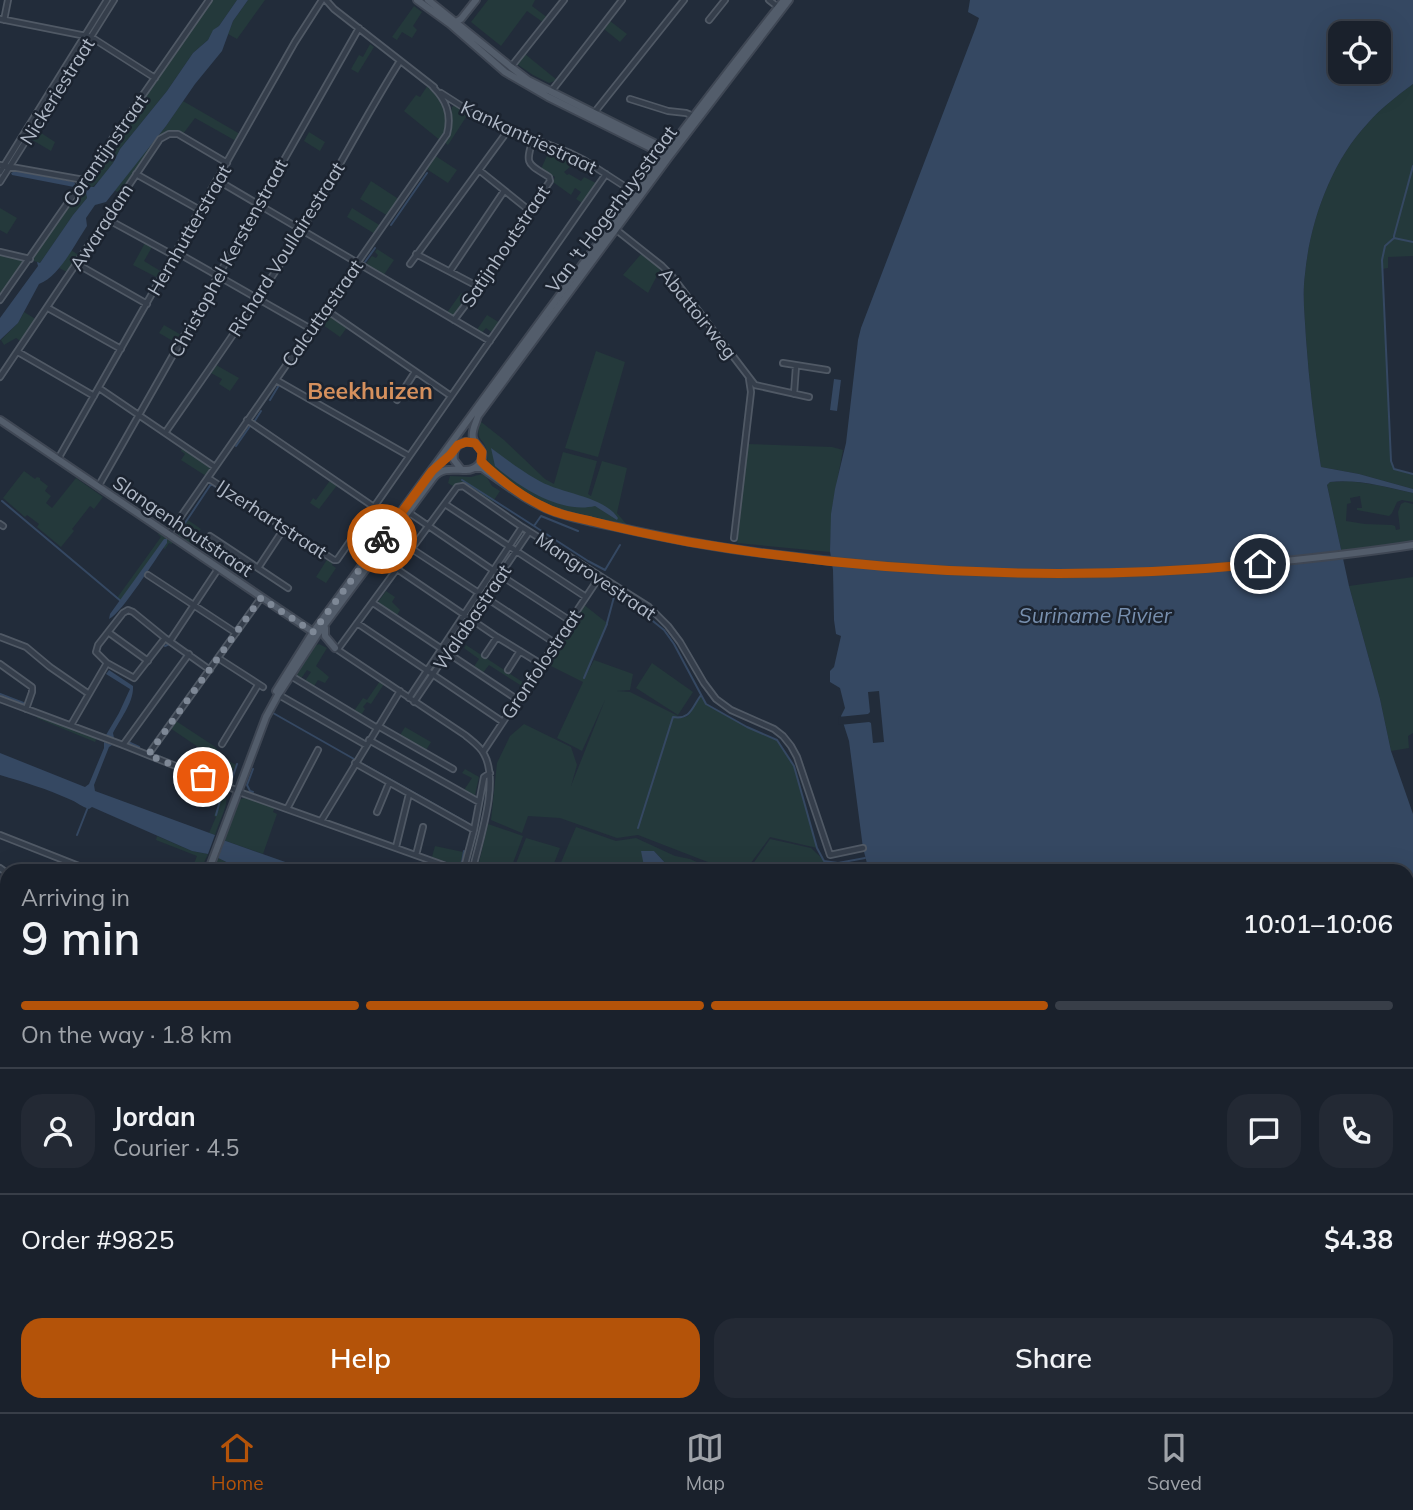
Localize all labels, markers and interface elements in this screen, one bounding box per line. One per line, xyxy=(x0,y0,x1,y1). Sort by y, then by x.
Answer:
map controls xyxy=(1328,21,1391,84)
button: locate xyxy=(1328,21,1391,84)
street label: Nickeriestraat xyxy=(14,33,100,149)
street label: Corantijnstraat xyxy=(57,89,153,211)
street label: Kankantriestraat xyxy=(457,95,601,179)
street label: Van 't Hogerhuysstraat xyxy=(540,120,682,297)
street label: Christophel Kerstenstraat xyxy=(163,154,293,361)
street label: Richard Voullairestraat xyxy=(223,157,350,341)
street label: Hernhutterstraat xyxy=(142,160,236,300)
street label: Awaradam xyxy=(64,179,138,275)
street label: Satijnhoutstraat xyxy=(455,180,555,312)
street label: Calcuttastraat xyxy=(276,254,368,371)
street label: Abattoirweg xyxy=(654,262,742,364)
district label: Beekhuizen xyxy=(307,376,433,405)
street label: Slangenhoutstraat xyxy=(108,470,258,582)
street label: IJzerhartstraat xyxy=(212,474,332,564)
courier xyxy=(347,504,417,574)
icon: bike xyxy=(363,520,401,558)
street label: Mangrovestraat xyxy=(531,527,661,625)
pin xyxy=(1230,534,1290,594)
icon: home xyxy=(1241,545,1279,583)
street label: Walabastraat xyxy=(428,559,516,674)
water label: Suriname Rivier xyxy=(1019,602,1173,628)
street label: Gronfolostraat xyxy=(495,604,587,723)
pin xyxy=(173,747,233,807)
icon: bag xyxy=(184,758,222,796)
text: Arriving in xyxy=(21,883,130,912)
text: 10:01–10:06 xyxy=(1243,907,1393,940)
text: 9 min xyxy=(21,909,140,967)
text: On the way · 1.8 km xyxy=(21,1020,232,1049)
button: person xyxy=(21,1094,95,1168)
button: chat xyxy=(1227,1094,1301,1168)
button: phone xyxy=(1319,1094,1393,1168)
text: Jordan xyxy=(113,1100,196,1133)
text: Courier · 4.5 xyxy=(113,1133,239,1162)
text: Order #9825 xyxy=(21,1223,174,1256)
text: $4.38 xyxy=(1324,1223,1393,1256)
button: Help xyxy=(21,1318,700,1398)
button: Share xyxy=(714,1318,1393,1398)
tab: Home xyxy=(211,1429,264,1495)
tab: Map xyxy=(686,1429,725,1495)
tab: Saved xyxy=(1147,1429,1202,1495)

